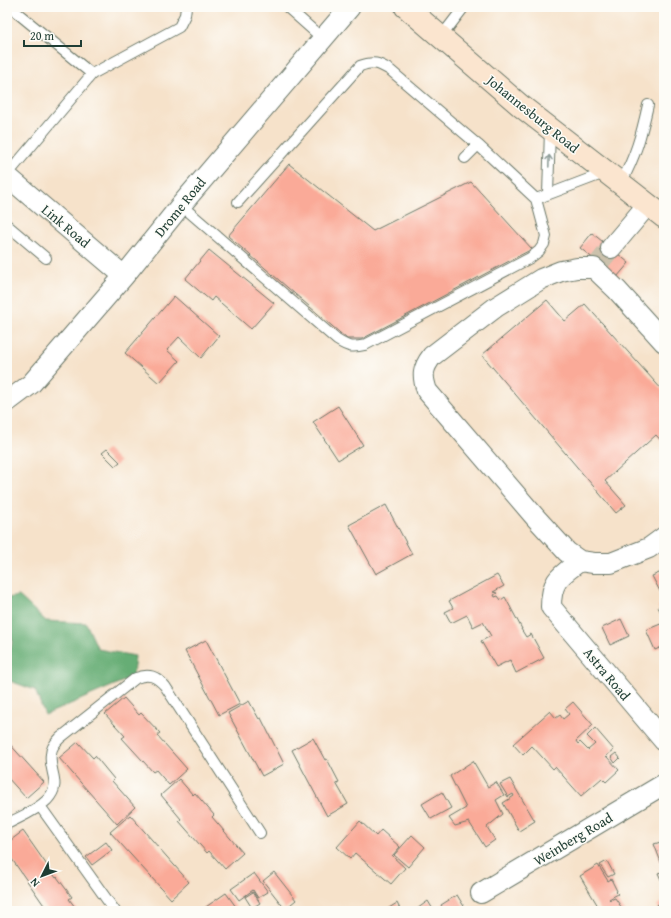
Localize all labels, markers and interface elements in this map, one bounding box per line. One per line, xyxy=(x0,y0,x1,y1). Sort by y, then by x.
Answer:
scale bar xyxy=(24,22,81,48)
text: 20 m xyxy=(30,27,54,44)
street label: Johannesburg Road xyxy=(481,69,584,158)
one-way arrow xyxy=(545,155,553,168)
street label: Drome Road xyxy=(150,172,211,241)
street label: Link Road xyxy=(37,200,95,253)
street label: Astra Road xyxy=(579,643,635,705)
street label: Weinberg Road xyxy=(530,807,617,870)
north arrow xyxy=(22,856,62,896)
text: N xyxy=(26,874,43,891)

